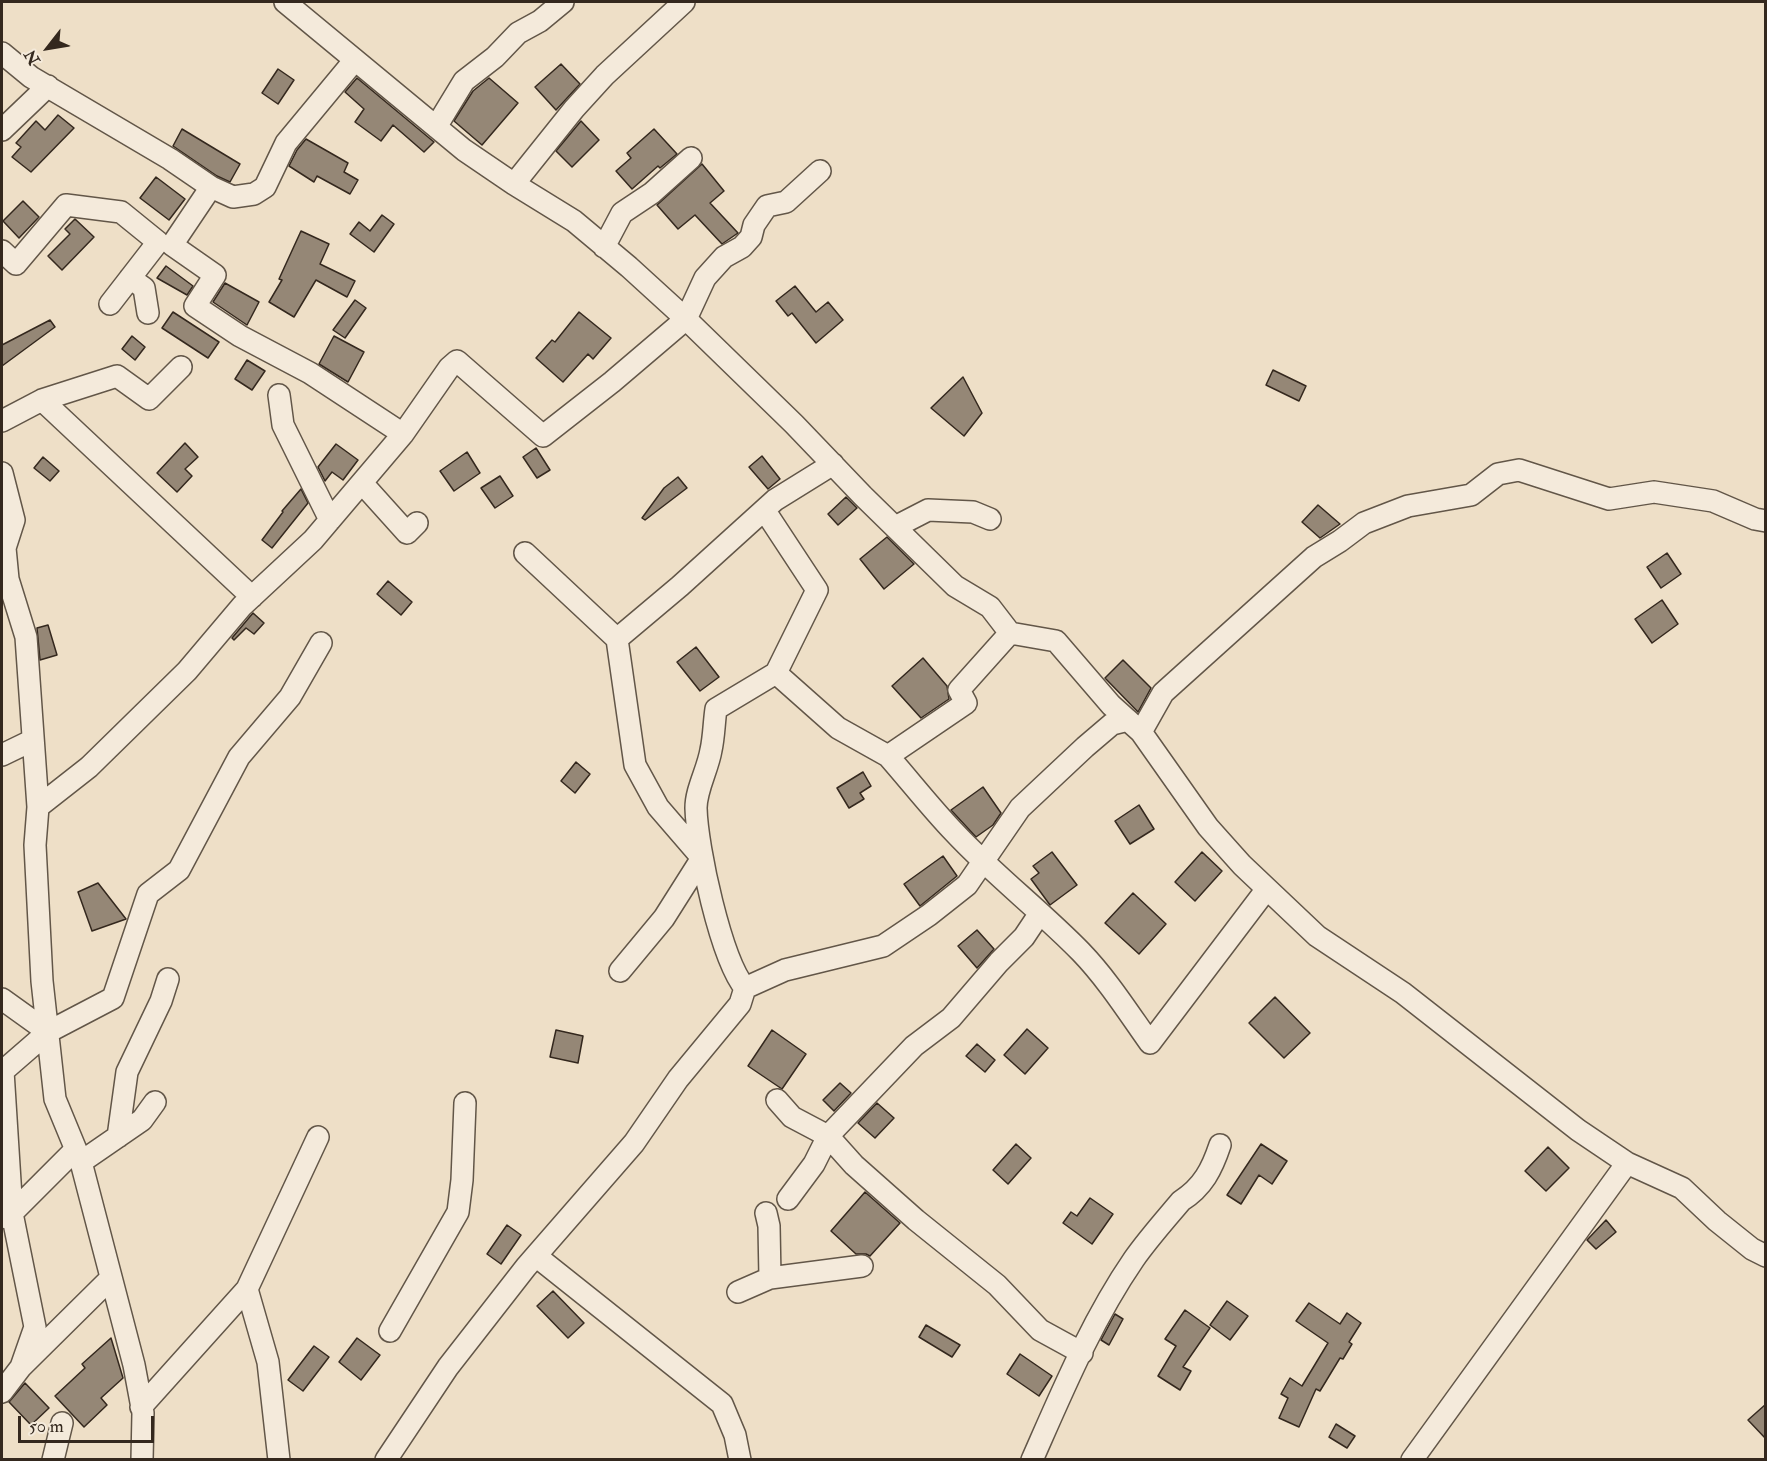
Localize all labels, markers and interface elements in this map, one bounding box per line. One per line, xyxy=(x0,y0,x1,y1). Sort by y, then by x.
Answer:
north arrow xyxy=(18,18,78,78)
text: N xyxy=(20,46,45,69)
scale bar xyxy=(21,1404,158,1442)
text: 50 m xyxy=(29,1415,64,1438)

